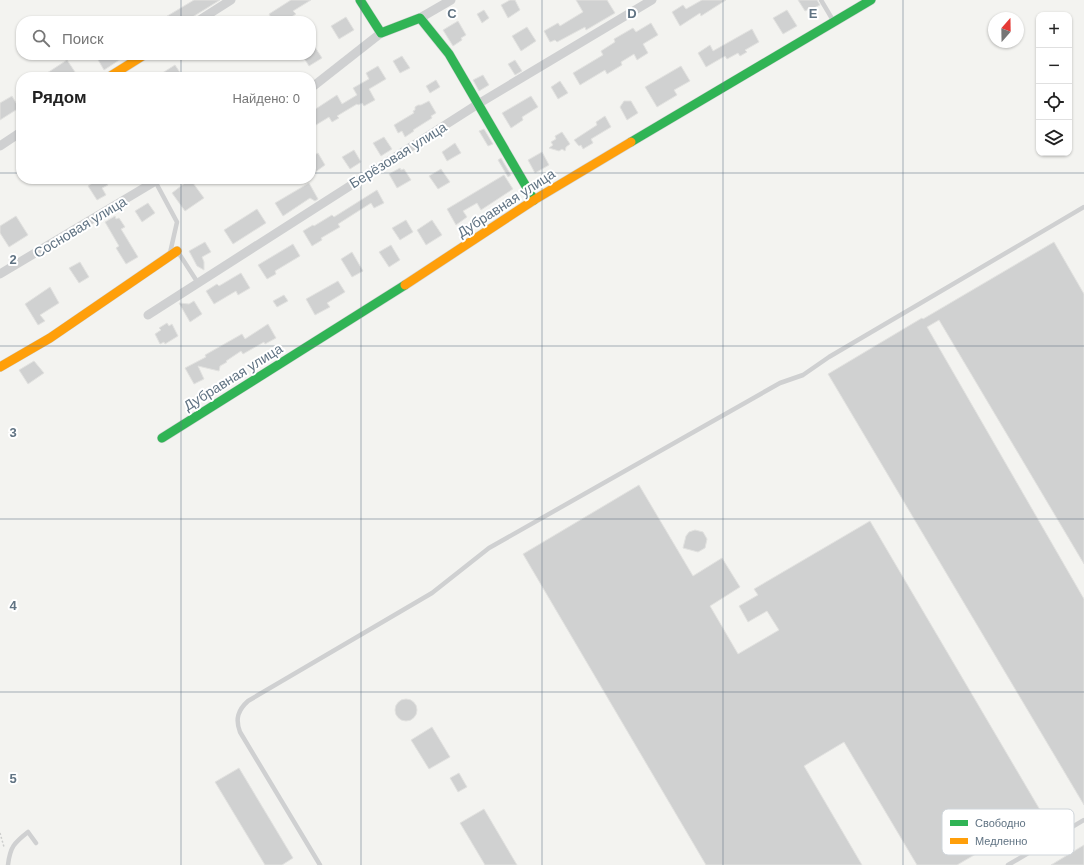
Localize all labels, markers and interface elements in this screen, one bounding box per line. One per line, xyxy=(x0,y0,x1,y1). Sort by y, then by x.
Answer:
text: C xyxy=(447,6,457,21)
text: D xyxy=(627,6,637,21)
text: E xyxy=(809,6,818,21)
north arrow xyxy=(988,12,1024,48)
map controls xyxy=(1036,12,1072,156)
button: + xyxy=(1036,12,1072,48)
search box xyxy=(16,16,316,60)
icon: search xyxy=(30,27,52,49)
text: Поиск xyxy=(62,30,104,47)
button: − xyxy=(1036,48,1072,84)
button: locate xyxy=(1036,84,1072,120)
text: Рядом xyxy=(32,88,87,107)
text: Найдено: 0 xyxy=(232,91,300,106)
street label: Берёзовая улица xyxy=(346,119,450,191)
button: layers xyxy=(1036,120,1072,156)
street label: Дубравная улица xyxy=(454,165,558,241)
street label: Сосновая улица xyxy=(31,193,129,261)
text: 2 xyxy=(9,252,17,267)
street label: Дубравная улица xyxy=(181,340,286,414)
text: 3 xyxy=(9,425,17,440)
text: 4 xyxy=(9,598,17,613)
text: 5 xyxy=(9,771,17,786)
legend xyxy=(942,809,1074,855)
text: Свободно xyxy=(975,817,1026,829)
text: Медленно xyxy=(975,835,1027,847)

